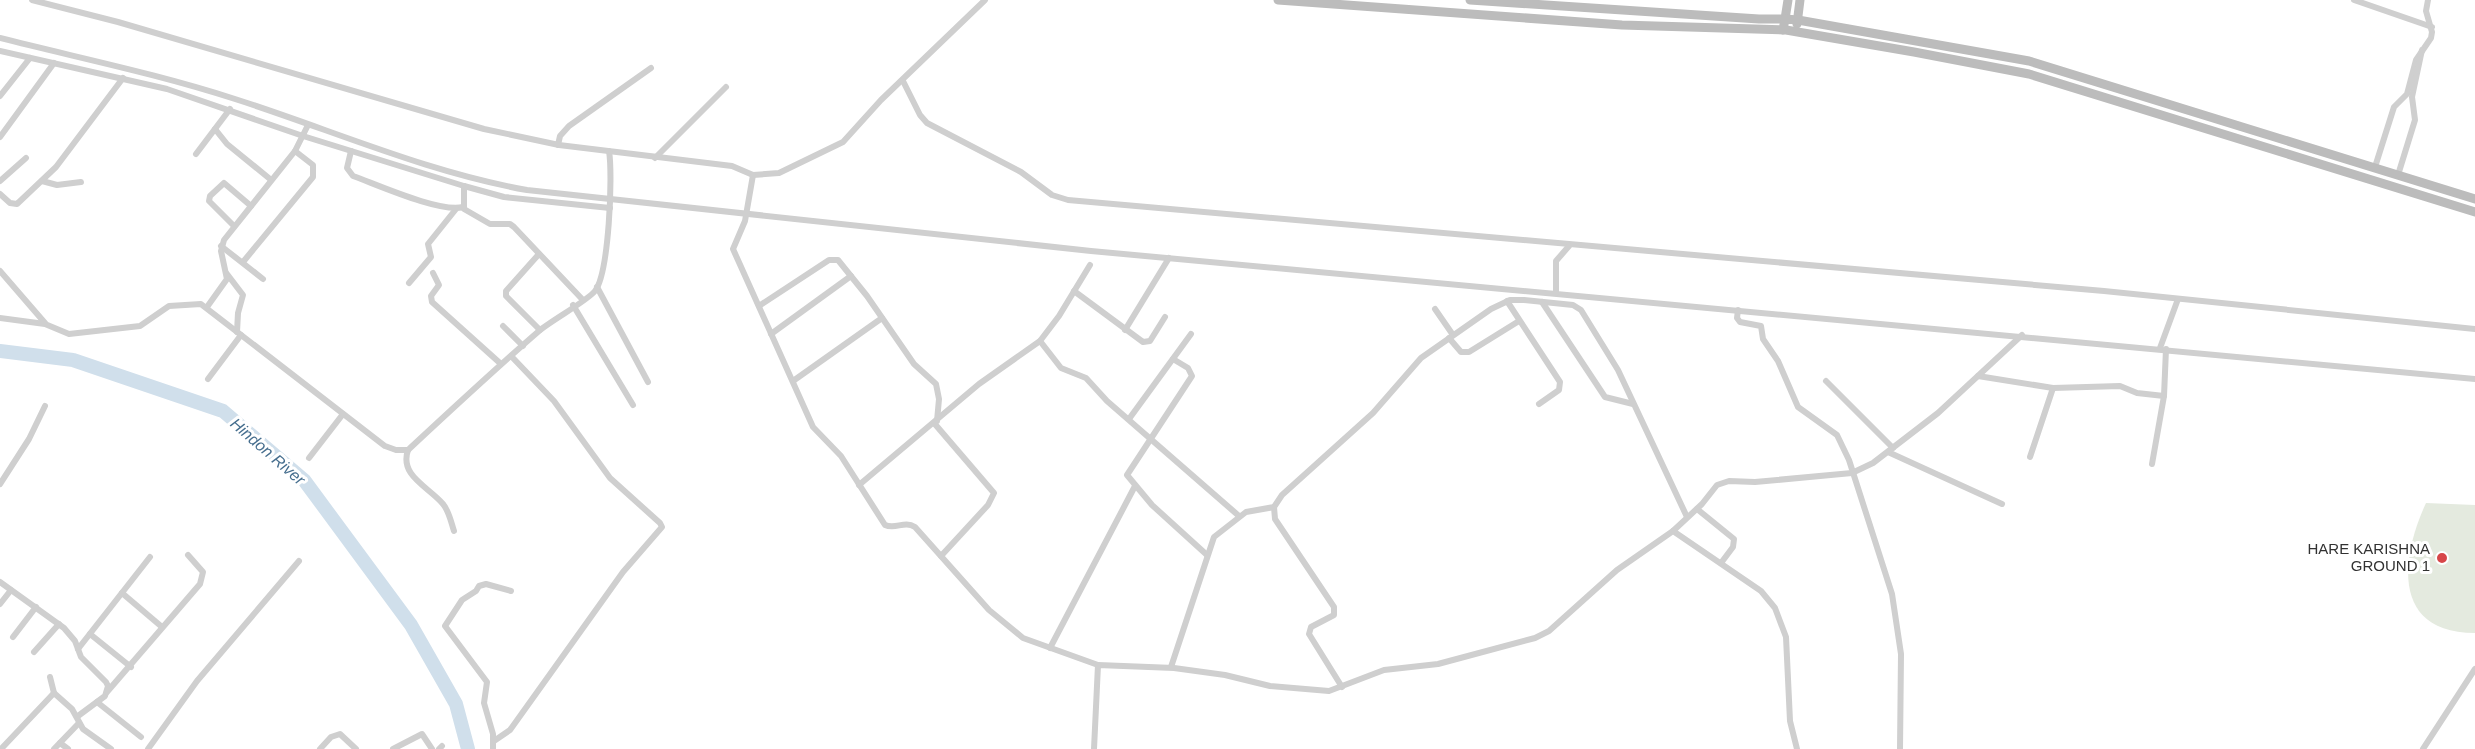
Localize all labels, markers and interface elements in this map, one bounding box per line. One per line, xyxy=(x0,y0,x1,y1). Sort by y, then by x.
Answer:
water label: Hindon River xyxy=(227,415,309,489)
place label: HARE KARISHNA GROUND 1 xyxy=(2307,540,2430,574)
marker: HARE KARISHNA GROUND 1 xyxy=(2435,551,2449,565)

